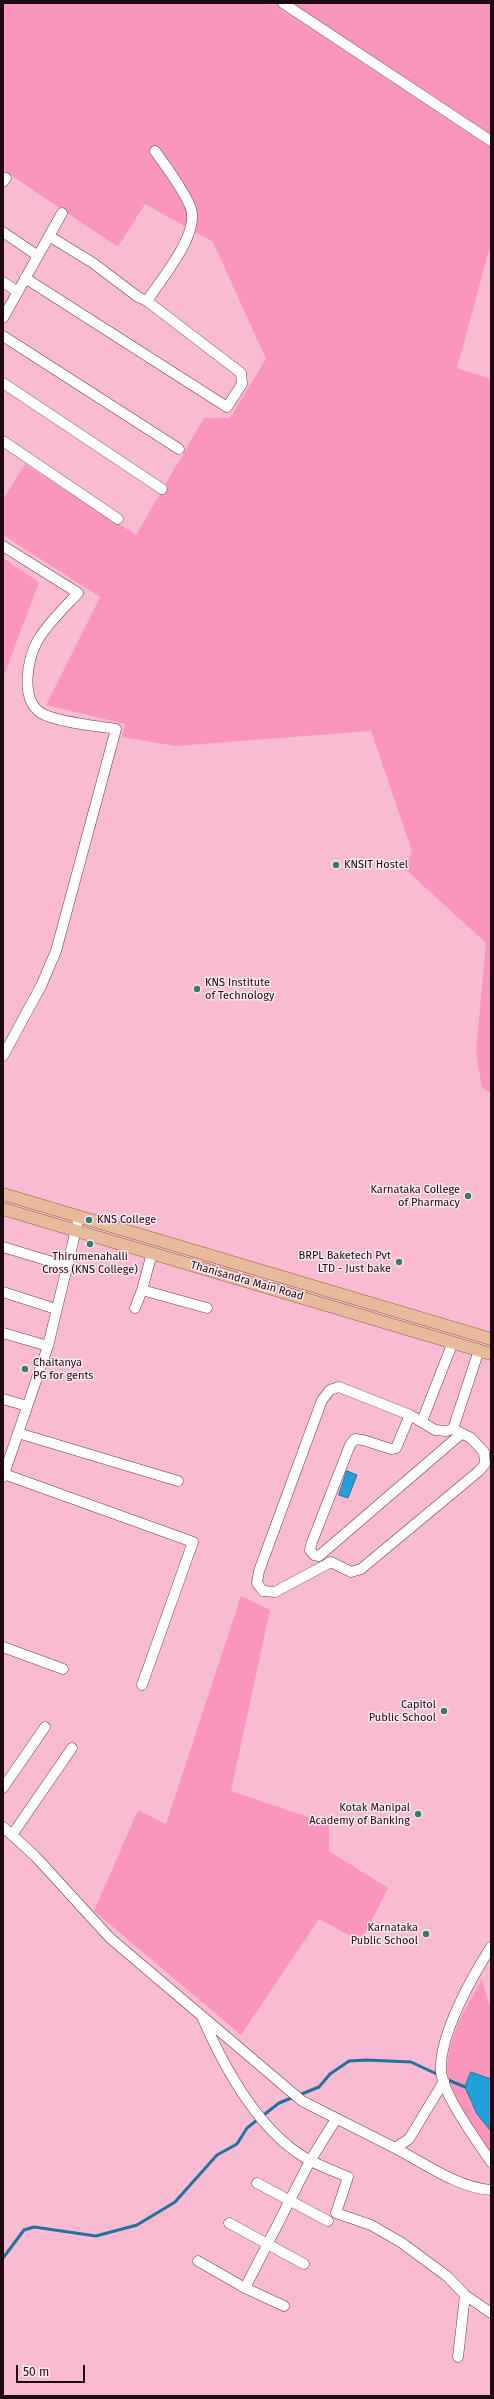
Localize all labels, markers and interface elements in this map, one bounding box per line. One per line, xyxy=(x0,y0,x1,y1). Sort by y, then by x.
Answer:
place label: KNSIT Hostel xyxy=(344,858,408,872)
marker: KNSIT Hostel xyxy=(331,860,341,870)
place label: KNS Institute of Technology xyxy=(205,976,274,1002)
marker: KNS Institute of Technology xyxy=(192,984,202,994)
place label: Karnataka College of Pharmacy xyxy=(370,1183,460,1209)
marker: Karnataka College of Pharmacy xyxy=(463,1191,473,1201)
place label: KNS College xyxy=(97,1213,156,1227)
marker: KNS College xyxy=(84,1215,94,1225)
marker: Thirumenahalli Cross (KNS College) xyxy=(85,1239,95,1249)
place label: BRPL Baketech Pvt LTD - Just bake xyxy=(299,1249,391,1275)
place label: Thirumenahalli Cross (KNS College) xyxy=(42,1250,138,1276)
marker: BRPL Baketech Pvt LTD - Just bake xyxy=(394,1257,404,1267)
street label: Thanisandra Main Road xyxy=(189,1259,305,1303)
place label: Chaitanya PG for gents xyxy=(33,1356,93,1382)
marker: Chaitanya PG for gents xyxy=(20,1364,30,1374)
place label: Capitol Public School xyxy=(369,1698,436,1724)
marker: Capitol Public School xyxy=(439,1706,449,1716)
place label: Kotak Manipal Academy of Banking xyxy=(309,1801,410,1827)
marker: Kotak Manipal Academy of Banking xyxy=(413,1809,423,1819)
place label: Karnataka Public School xyxy=(351,1921,418,1947)
marker: Karnataka Public School xyxy=(421,1929,431,1939)
scale bar xyxy=(18,2357,87,2383)
text: 50 m xyxy=(23,2365,49,2379)

